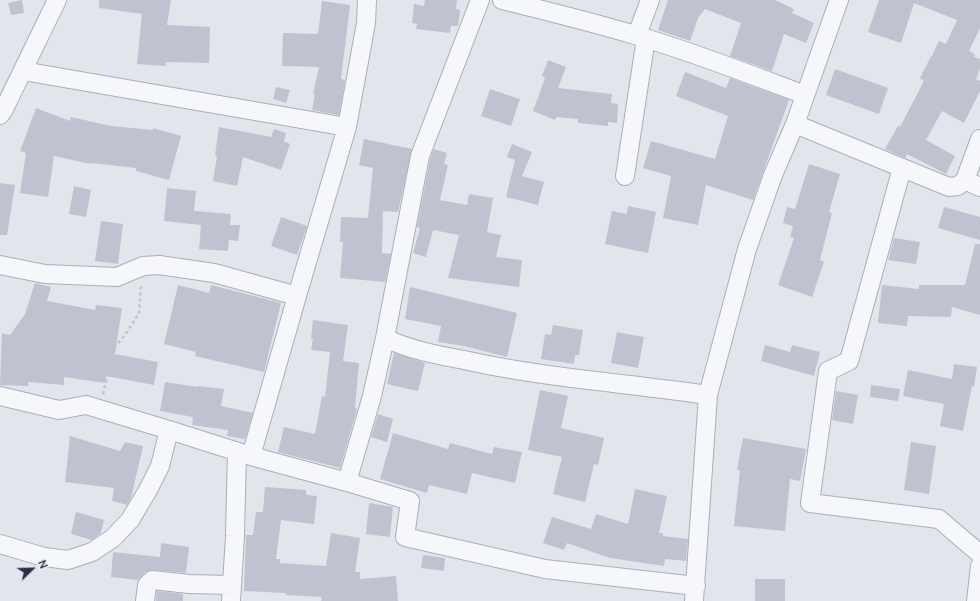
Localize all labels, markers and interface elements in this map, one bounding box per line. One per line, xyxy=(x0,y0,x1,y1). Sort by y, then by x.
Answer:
north arrow xyxy=(12,549,52,589)
text: N xyxy=(35,558,52,571)

